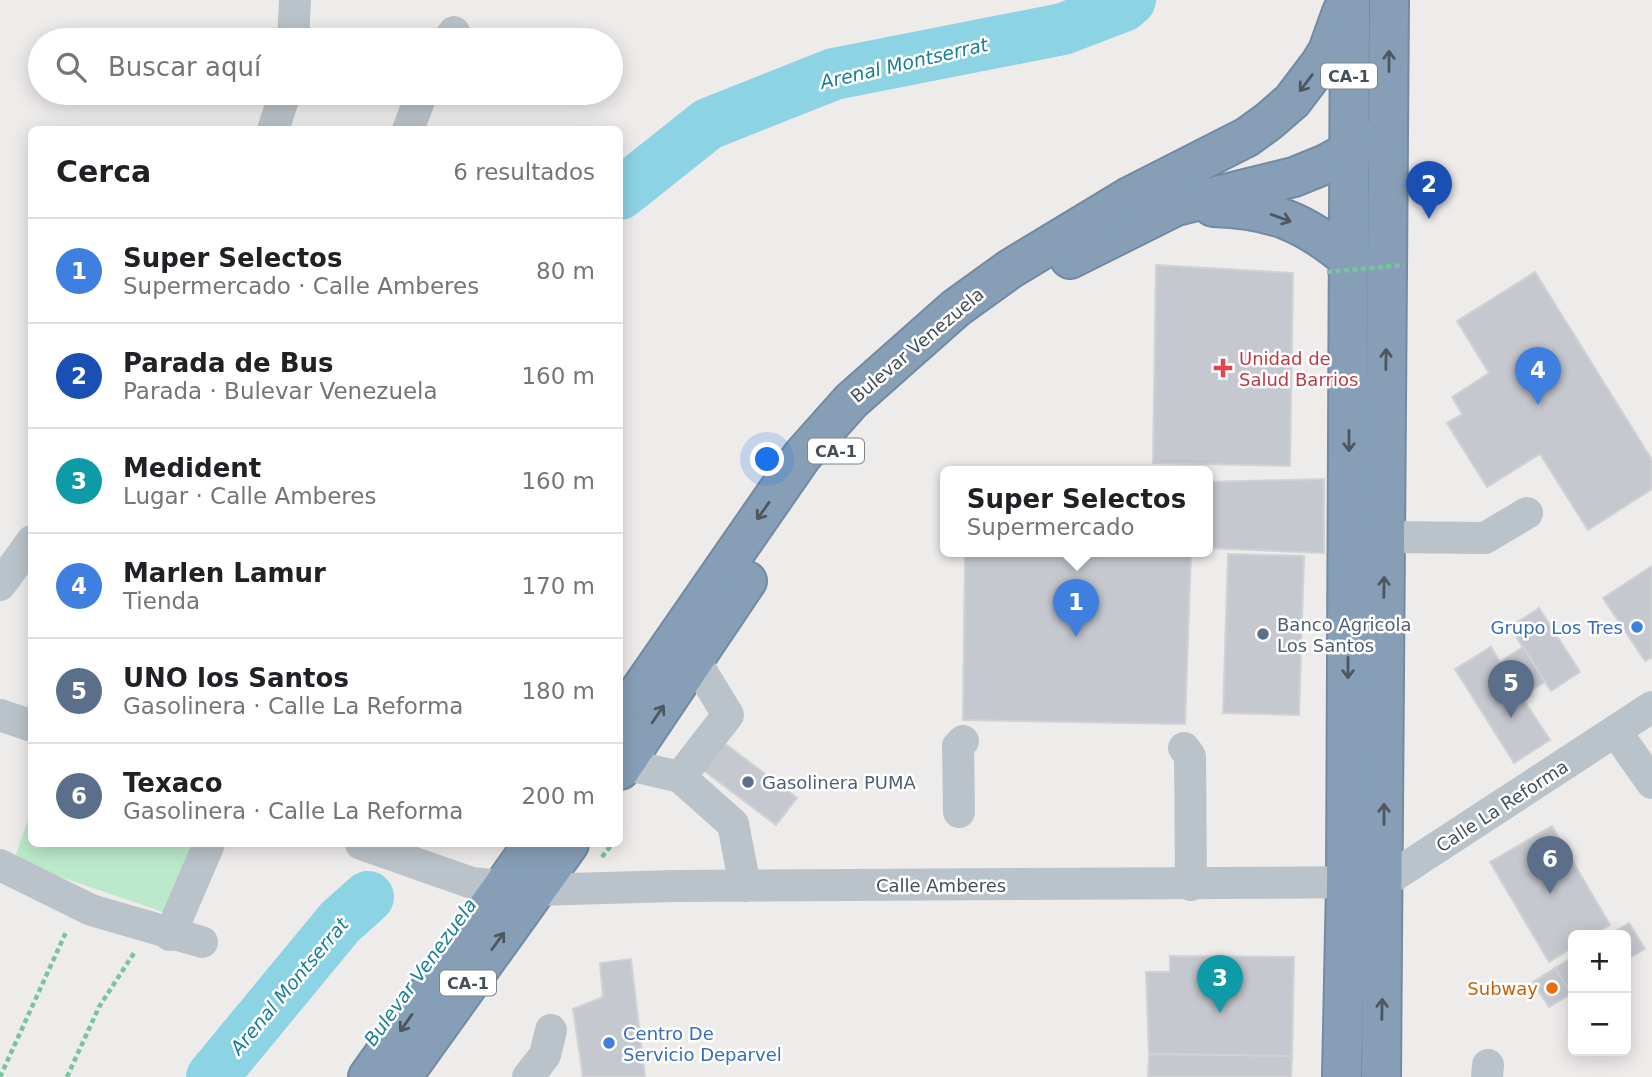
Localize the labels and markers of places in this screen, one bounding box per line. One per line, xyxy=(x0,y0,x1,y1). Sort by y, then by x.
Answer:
pin: 2 xyxy=(1406,161,1452,219)
pin: 4 xyxy=(1515,347,1561,405)
place label: Unidad de Salud Barrios xyxy=(1239,348,1358,390)
marker: Unidad de Salud Barrios xyxy=(1213,358,1233,378)
pin: 1 xyxy=(1053,579,1099,637)
place label: Banco Agricola Los Santos xyxy=(1277,614,1412,656)
place label: Grupo Los Tres xyxy=(1490,617,1623,638)
marker: Grupo Los Tres xyxy=(1629,619,1645,635)
marker: Banco Agricola Los Santos xyxy=(1255,626,1271,642)
pin: 5 xyxy=(1488,660,1534,718)
place label: Gasolinera PUMA xyxy=(762,772,917,793)
marker: Gasolinera PUMA xyxy=(740,774,756,790)
pin: 6 xyxy=(1527,836,1573,894)
pin: 3 xyxy=(1197,955,1243,1013)
place label: Subway xyxy=(1467,978,1538,999)
marker: Subway xyxy=(1544,980,1560,996)
place label: Centro De Servicio Deparvel xyxy=(623,1023,782,1065)
marker: Centro De Servicio Deparvel xyxy=(601,1035,617,1051)

